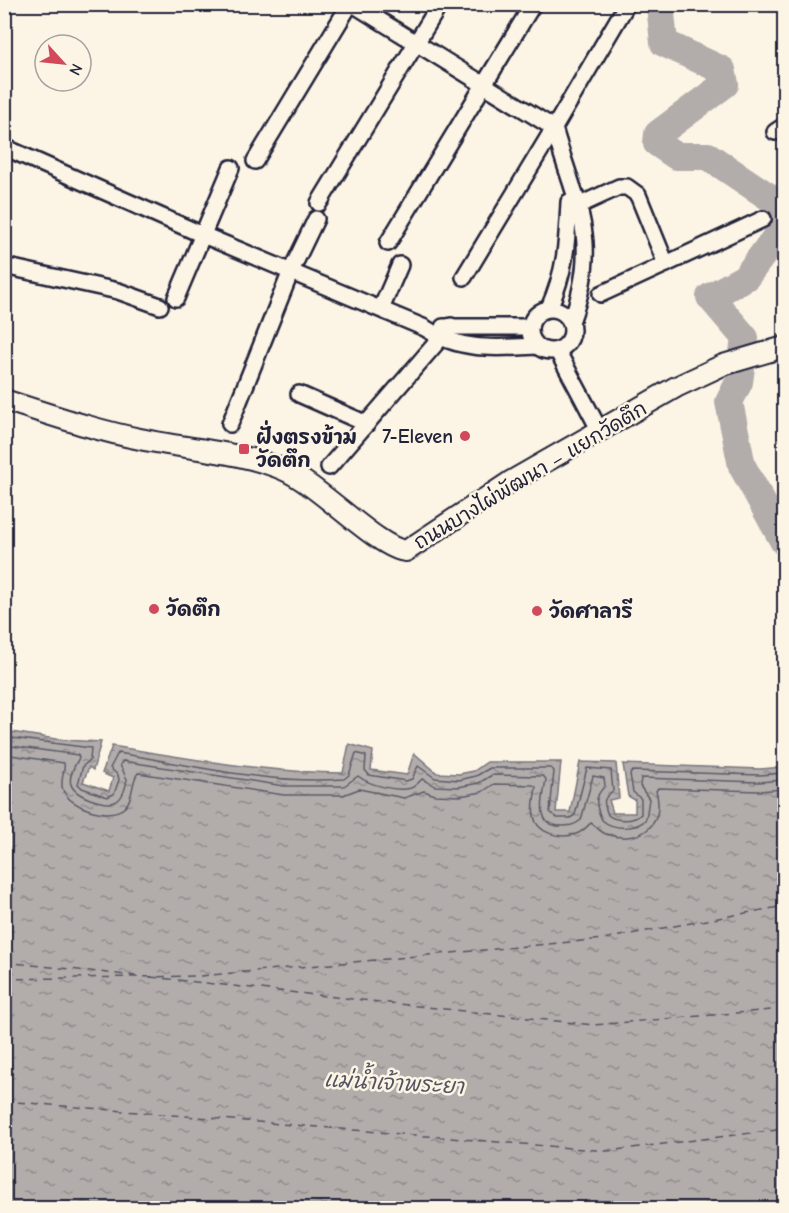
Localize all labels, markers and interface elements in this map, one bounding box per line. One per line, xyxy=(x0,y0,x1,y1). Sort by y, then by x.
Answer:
north arrow xyxy=(33,33,93,93)
text: N xyxy=(65,61,86,78)
street label: ถนนบางไผ่พัฒนา – แยกวัดตึก xyxy=(409,395,651,554)
place label: ฝั่งตรงข้าม วัดตึก xyxy=(256,420,357,472)
place label: 7-Eleven xyxy=(382,425,453,448)
marker: 7-Eleven xyxy=(458,429,472,443)
marker: ฝั่งตรงข้าม วัดตึก xyxy=(237,442,251,456)
place label: วัดตึก xyxy=(166,597,221,621)
place label: วัดศาลารี xyxy=(549,598,633,623)
marker: วัดตึก xyxy=(147,602,161,616)
marker: วัดศาลารี xyxy=(530,604,544,618)
water label: แม่น้ำเจ้าพระยา xyxy=(324,1059,467,1099)

